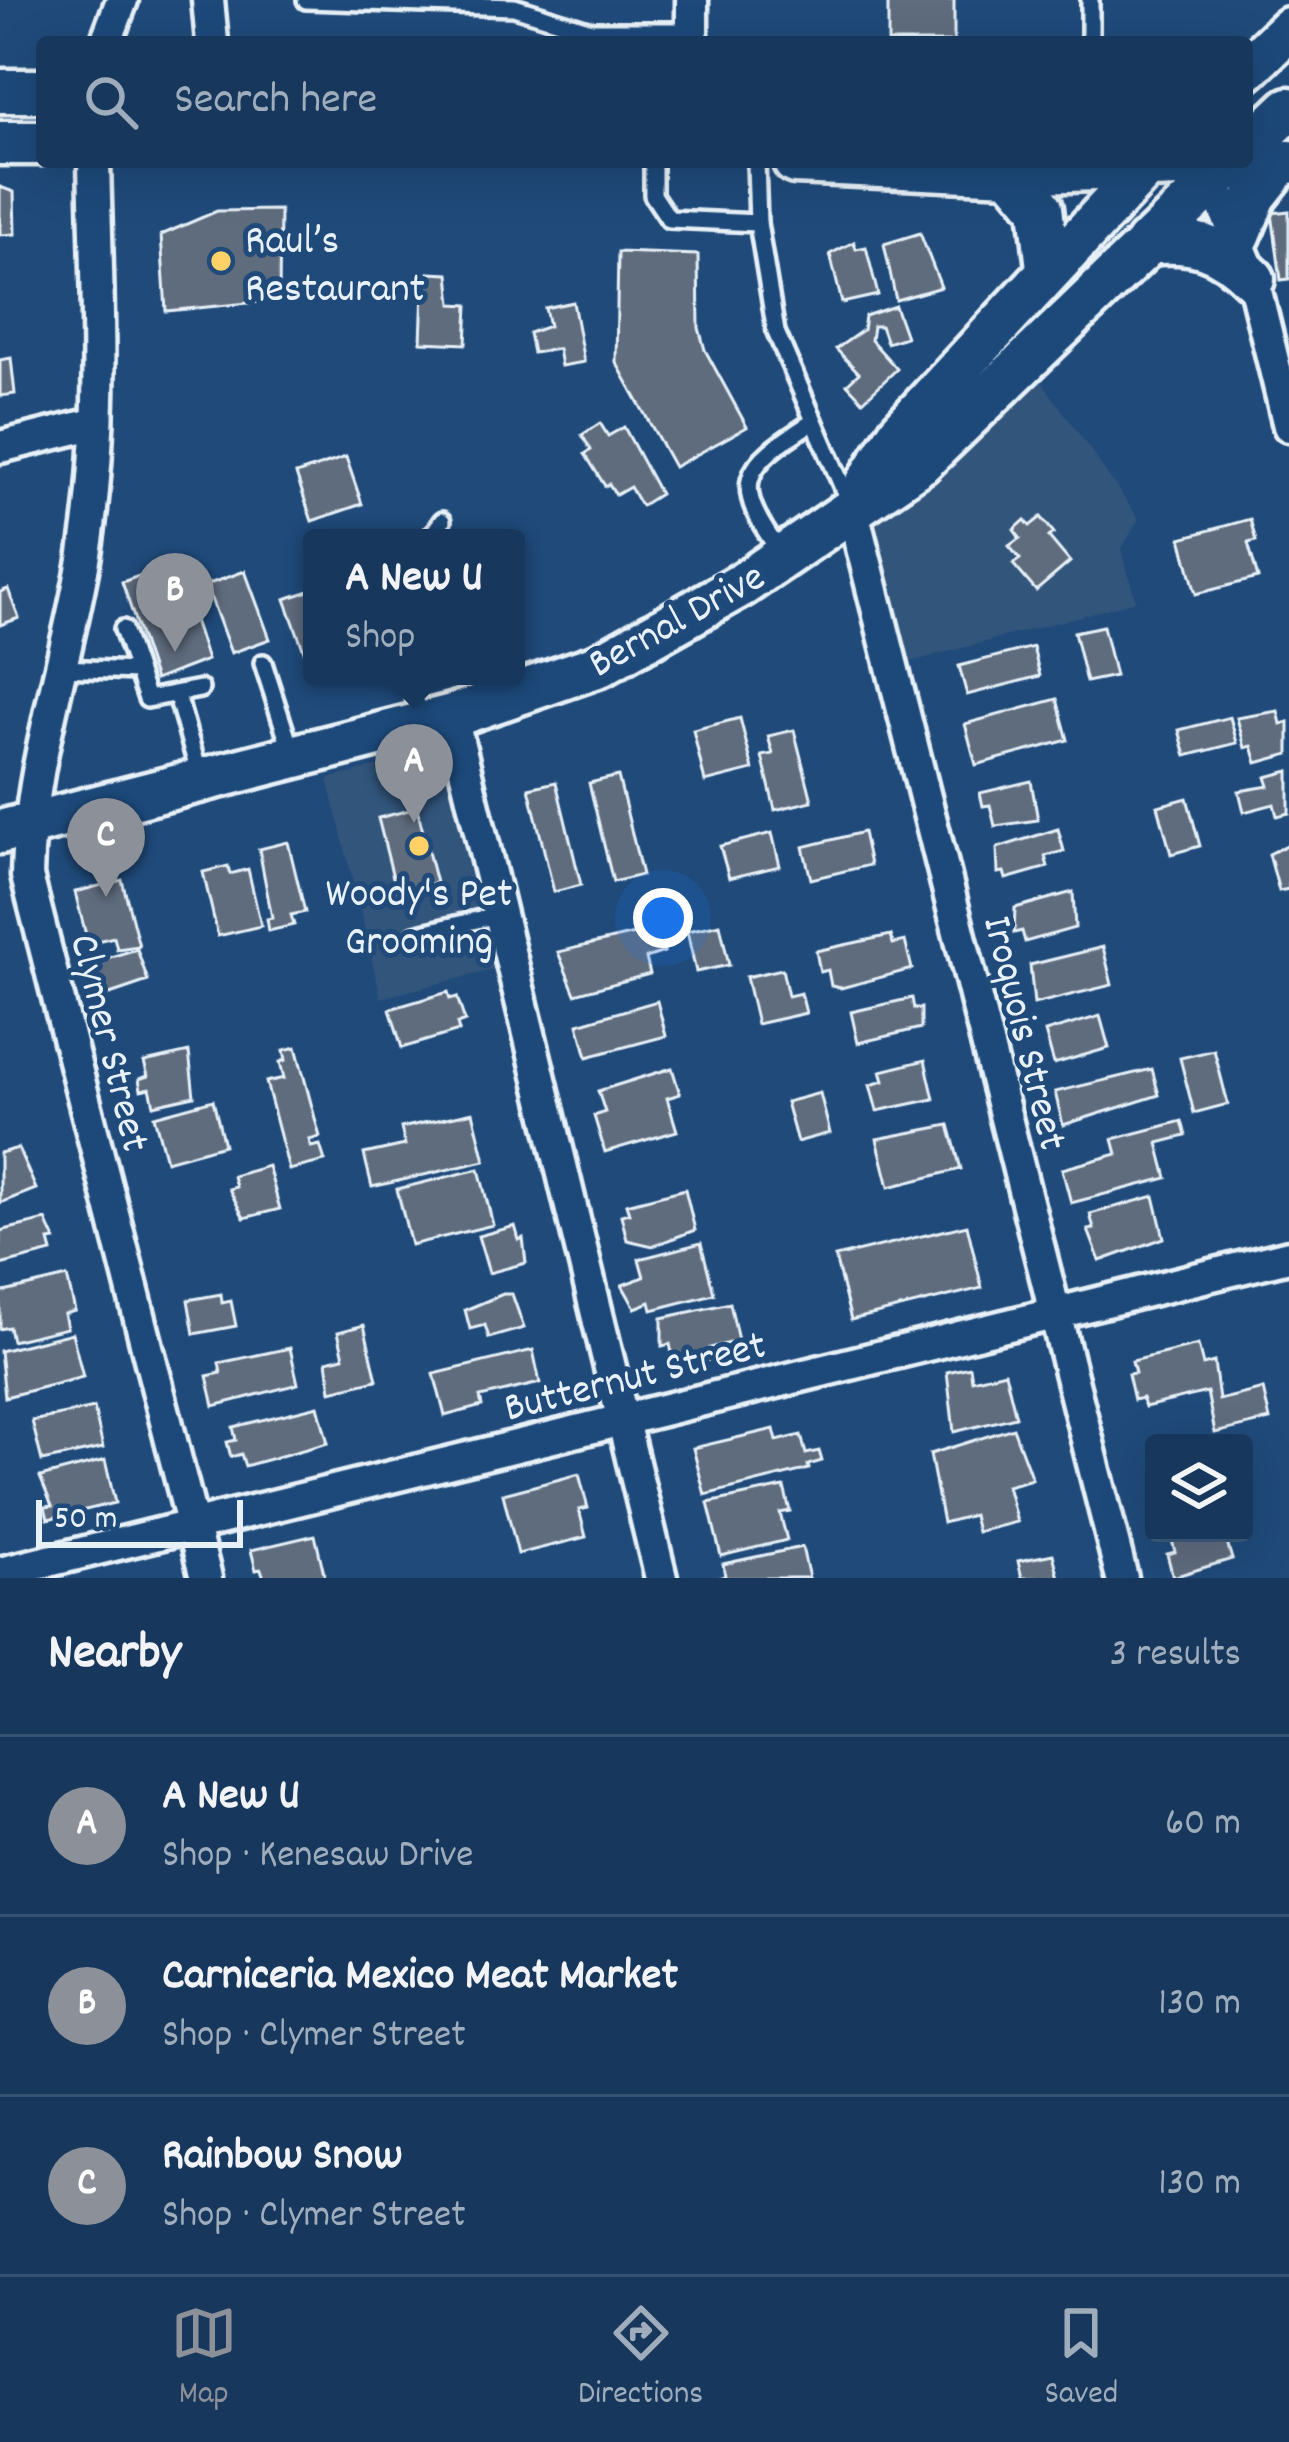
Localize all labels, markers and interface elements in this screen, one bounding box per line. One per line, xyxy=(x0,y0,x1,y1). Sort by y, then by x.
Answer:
search box xyxy=(36,36,1253,168)
icon: search xyxy=(78,69,144,135)
text: Search here xyxy=(174,70,377,134)
place label: Raul’s Restaurant xyxy=(245,214,425,322)
marker: Raul’s Restaurant xyxy=(208,248,234,274)
popup xyxy=(303,529,525,685)
text: A New U xyxy=(345,548,483,612)
street label: Bernal Drive xyxy=(579,550,778,696)
pin: B xyxy=(136,553,214,652)
text: Shop xyxy=(345,612,415,667)
pin: A xyxy=(375,724,453,823)
pin: C xyxy=(67,798,145,897)
marker: Woody's Pet Grooming xyxy=(406,833,432,859)
place label: Woody's Pet Grooming xyxy=(326,867,512,975)
your location xyxy=(633,888,693,948)
street label: Iroquois Street xyxy=(963,910,1079,1157)
street label: Clymer Street xyxy=(50,929,162,1159)
street label: Butternut Street xyxy=(499,1318,773,1441)
map controls xyxy=(1145,1434,1253,1542)
button: layers xyxy=(1145,1434,1253,1542)
scale bar xyxy=(36,1494,243,1547)
text: 50 m xyxy=(54,1497,118,1544)
text: Nearby xyxy=(48,1620,181,1692)
text: 3 results xyxy=(1110,1629,1241,1684)
text: A New U xyxy=(162,1766,300,1830)
text: A xyxy=(76,1798,98,1853)
text: 60 m xyxy=(1165,1798,1241,1853)
text: Shop · Kenesaw Drive xyxy=(162,1830,473,1885)
text: Carniceria Mexico Meat Market xyxy=(162,1946,678,2010)
text: B xyxy=(78,1978,96,2033)
text: 130 m xyxy=(1158,1978,1241,2033)
text: Shop · Clymer Street xyxy=(162,2010,466,2065)
text: Rainbow Snow xyxy=(162,2126,402,2190)
text: C xyxy=(77,2158,97,2213)
text: 130 m xyxy=(1158,2158,1241,2213)
text: Shop · Clymer Street xyxy=(162,2190,466,2245)
tab: Map xyxy=(171,2300,237,2419)
tab: Directions xyxy=(578,2300,703,2419)
tab: Saved xyxy=(1045,2300,1118,2419)

